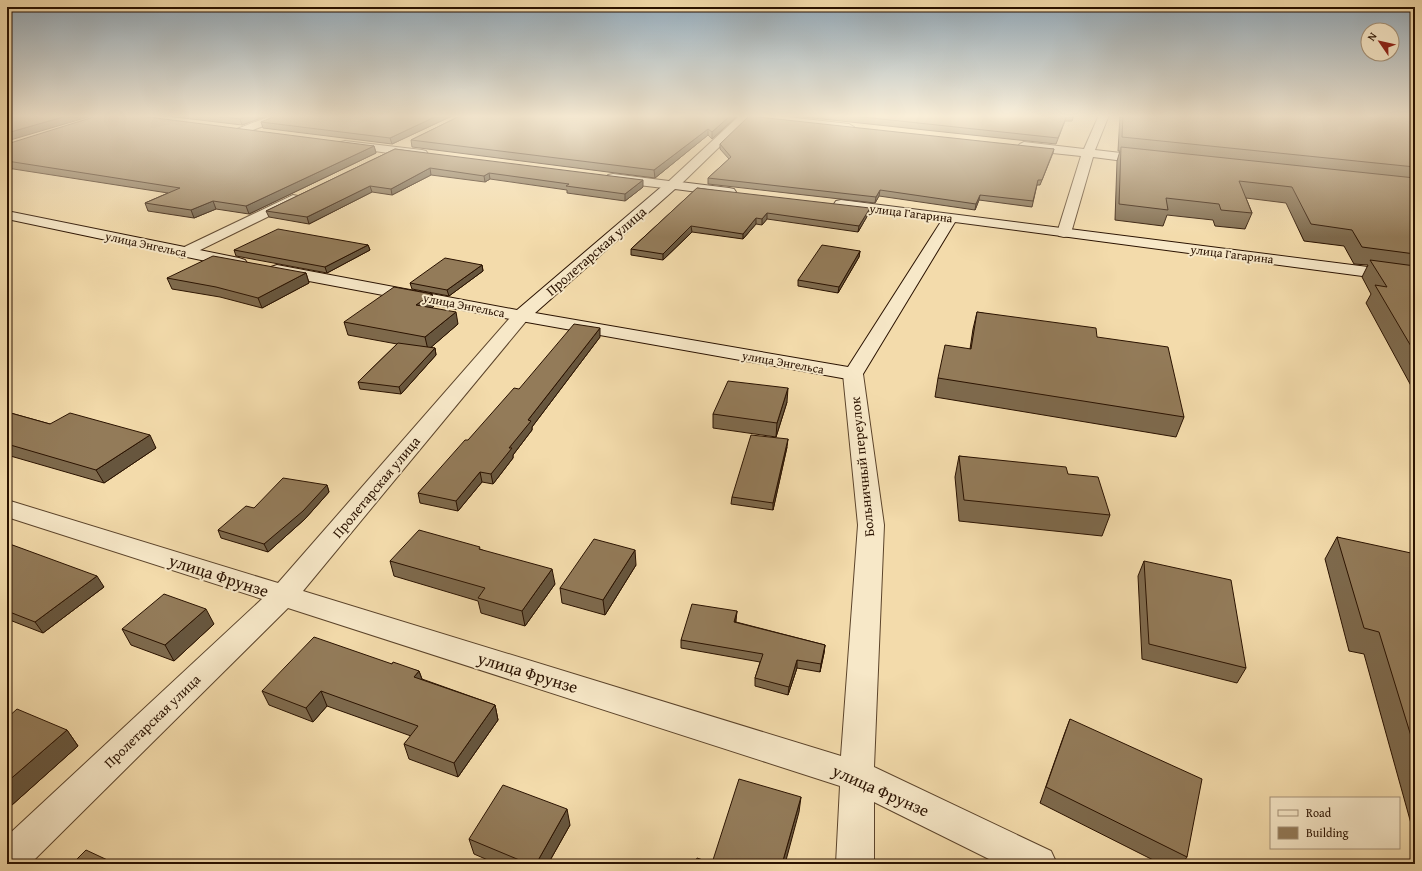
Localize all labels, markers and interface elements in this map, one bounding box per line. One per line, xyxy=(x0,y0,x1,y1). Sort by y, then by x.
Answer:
north arrow xyxy=(1360,22,1400,62)
text: N xyxy=(1363,28,1381,44)
street label: улица Гагарина xyxy=(867,199,954,227)
street label: Пролетарская улица xyxy=(541,202,651,300)
street label: улица Энгельса xyxy=(103,227,189,261)
street label: улица Гагарина xyxy=(1188,240,1275,268)
street label: улица Энгельса xyxy=(421,289,507,321)
street label: улица Энгельса xyxy=(740,346,826,378)
street label: Больничный переулок xyxy=(845,395,879,538)
street label: Пролетарская улица xyxy=(327,432,425,542)
street label: улица Фрунзе xyxy=(165,547,272,603)
street label: улица Фрунзе xyxy=(474,645,581,699)
street label: Пролетарская улица xyxy=(99,669,205,772)
street label: улица Фрунзе xyxy=(828,757,933,823)
legend xyxy=(1270,797,1400,849)
text: Road xyxy=(1306,804,1332,821)
text: Building xyxy=(1306,824,1349,841)

